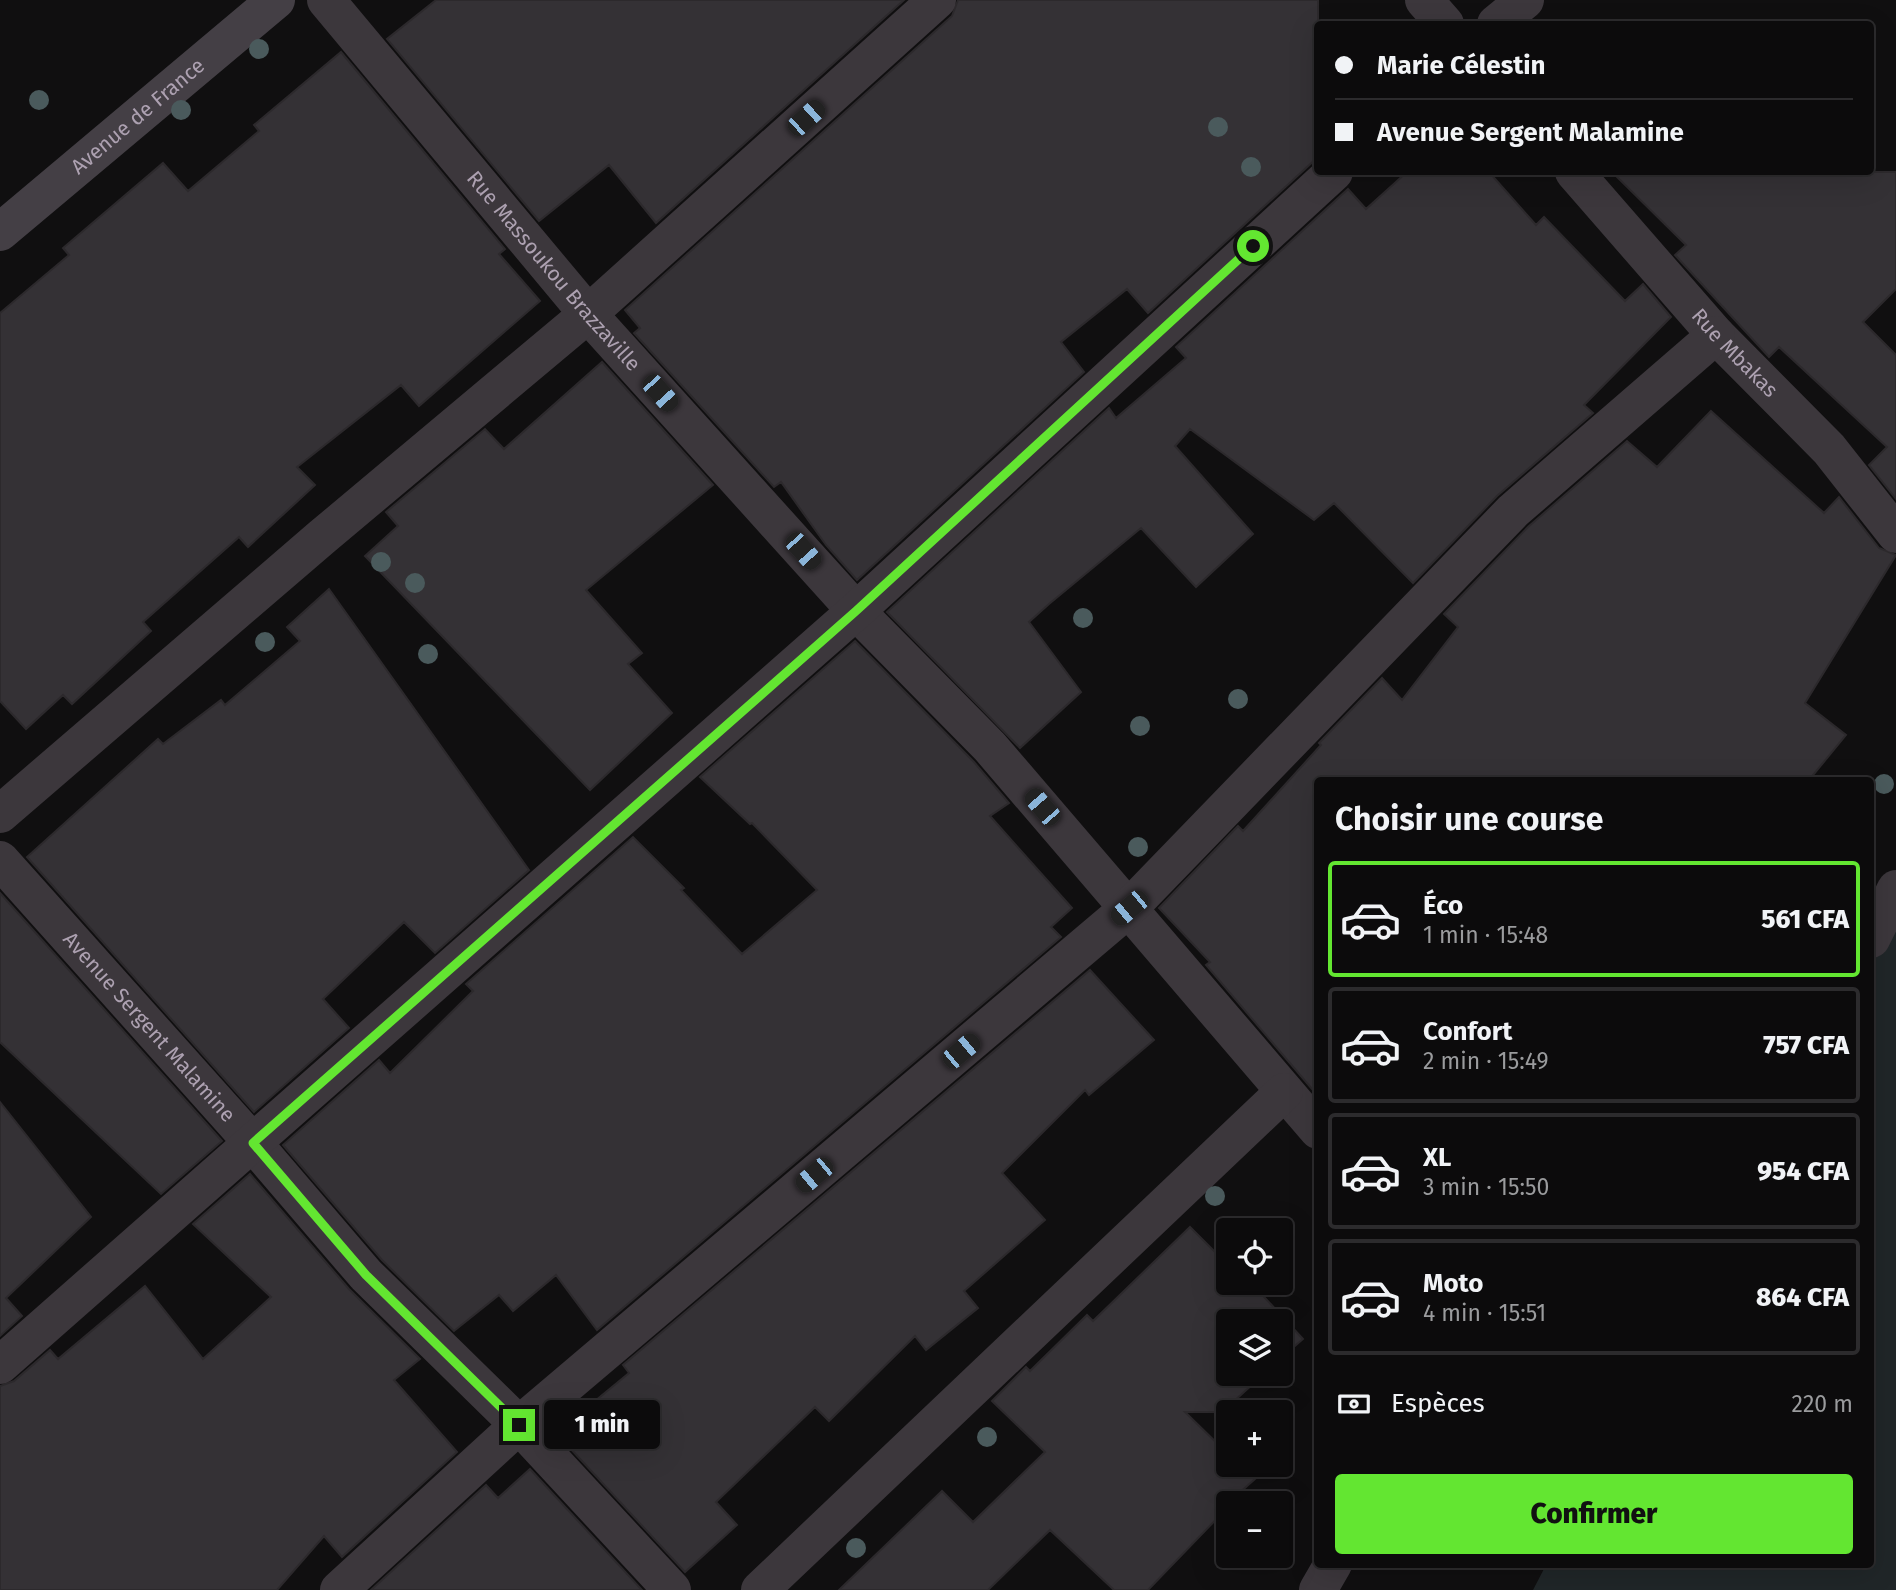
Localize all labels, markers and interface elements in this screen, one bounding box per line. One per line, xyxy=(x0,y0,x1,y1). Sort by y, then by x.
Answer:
text: Marie Célestin xyxy=(1377,50,1546,81)
street label: Avenue de France xyxy=(66,53,210,180)
car xyxy=(784,96,829,140)
text: Avenue Sergent Malamine xyxy=(1377,117,1684,148)
street label: Rue Massoukou Brazzaville xyxy=(461,166,646,377)
route start xyxy=(1237,230,1269,262)
street label: Rue Mbakas xyxy=(1686,303,1783,403)
car xyxy=(639,370,682,416)
car xyxy=(782,528,825,574)
car xyxy=(1021,784,1064,830)
text: Choisir une course xyxy=(1335,800,1603,838)
car xyxy=(1107,886,1152,930)
icon: car xyxy=(1339,888,1402,951)
text: Éco xyxy=(1423,890,1463,921)
text: 561 CFA xyxy=(1761,904,1849,935)
text: 1 min · 15:48 xyxy=(1423,921,1548,949)
street label: Avenue Sergent Malamine xyxy=(58,927,241,1127)
icon: car xyxy=(1339,1014,1402,1077)
text: Confort xyxy=(1423,1016,1512,1047)
car xyxy=(939,1029,984,1073)
text: 757 CFA xyxy=(1763,1030,1849,1061)
text: 2 min · 15:49 xyxy=(1423,1047,1549,1075)
icon: car xyxy=(1339,1140,1402,1203)
text: XL xyxy=(1423,1142,1451,1173)
car xyxy=(792,1153,837,1197)
text: 954 CFA xyxy=(1757,1156,1849,1187)
text: 3 min · 15:50 xyxy=(1423,1173,1549,1201)
map controls xyxy=(1216,1218,1293,1568)
button: locate xyxy=(1216,1218,1293,1295)
icon: car xyxy=(1339,1266,1402,1329)
text: Moto xyxy=(1423,1268,1483,1299)
text: 864 CFA xyxy=(1756,1282,1849,1313)
text: 4 min · 15:51 xyxy=(1423,1299,1546,1327)
button: layers xyxy=(1216,1309,1293,1386)
icon: cash xyxy=(1335,1385,1373,1423)
text: Espèces xyxy=(1391,1388,1485,1419)
text: 220 m xyxy=(1792,1390,1853,1418)
callout: 1 min xyxy=(544,1400,659,1450)
button: + xyxy=(1216,1400,1293,1477)
route end xyxy=(503,1409,535,1441)
text: 1 min xyxy=(574,1410,630,1438)
button: Confirmer xyxy=(1335,1474,1853,1554)
button: − xyxy=(1216,1491,1293,1568)

